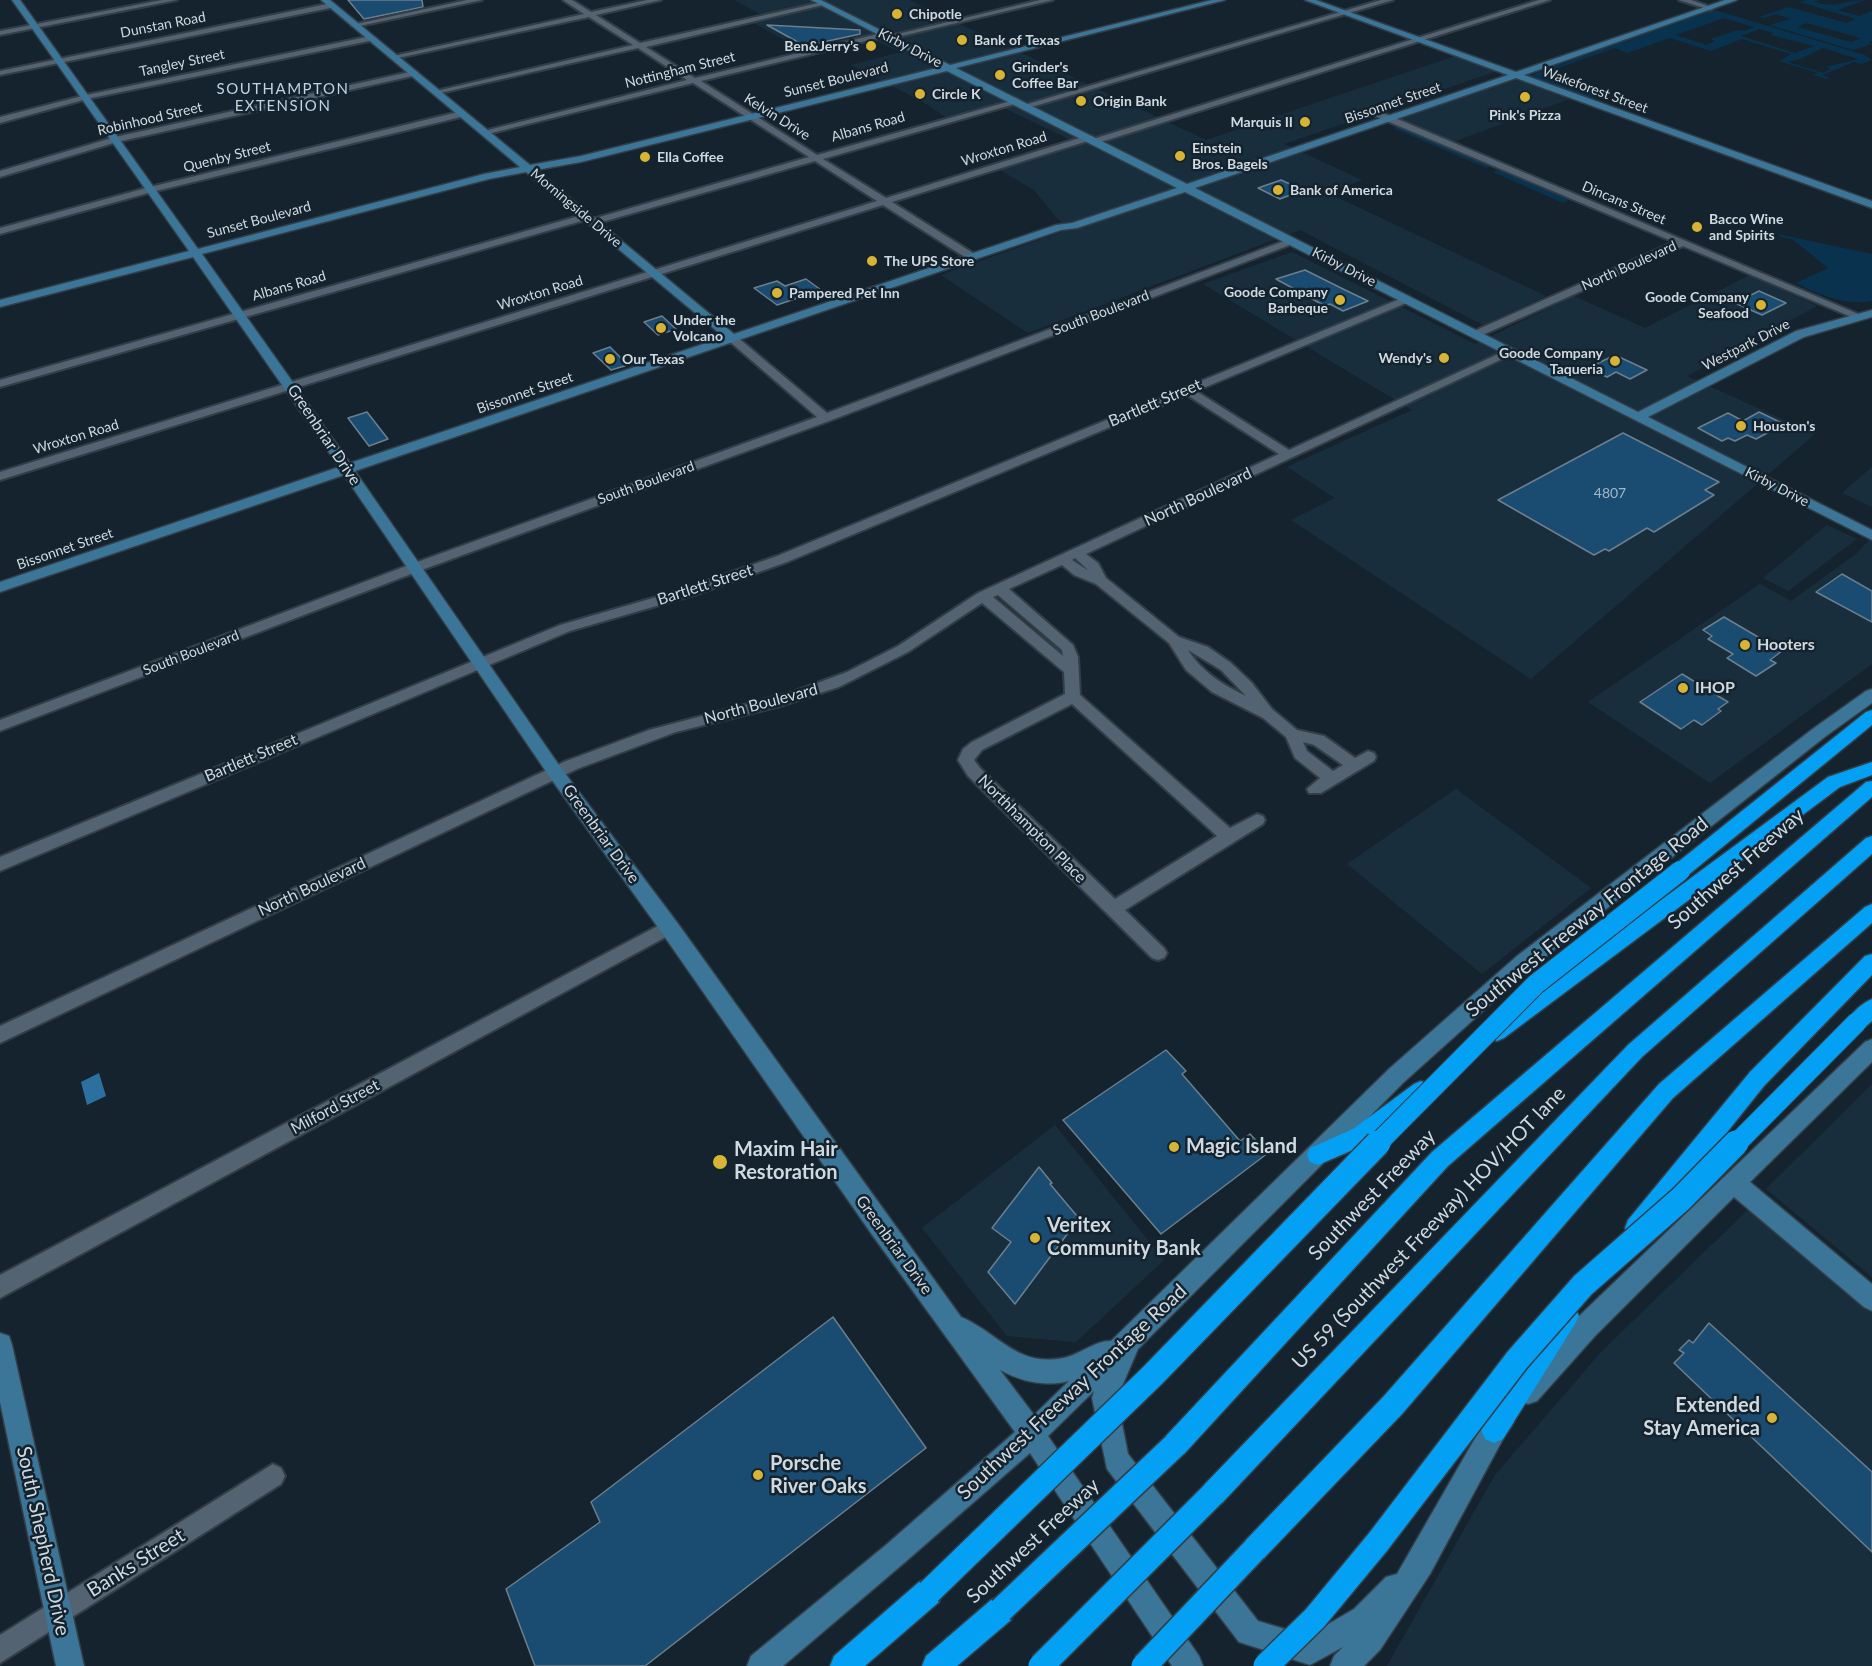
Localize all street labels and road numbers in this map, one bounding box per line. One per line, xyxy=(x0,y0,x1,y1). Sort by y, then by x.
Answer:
street label: Dunstan Road xyxy=(119,8,207,42)
street label: Kirby Drive xyxy=(875,25,945,71)
street label: Tangley Street xyxy=(138,46,226,80)
street label: Nottingham Street xyxy=(623,48,737,92)
street label: Sunset Boulevard xyxy=(782,59,890,101)
street label: Wakeforest Street xyxy=(1540,63,1650,117)
street label: Bissonnet Street xyxy=(1343,79,1443,127)
street label: Kelvin Drive xyxy=(741,90,813,144)
street label: Robinhood Street xyxy=(96,99,204,139)
street label: Albans Road xyxy=(829,108,907,146)
street label: Wroxton Road xyxy=(959,128,1049,170)
street label: Quenby Street xyxy=(182,138,272,176)
street label: Morningside Drive xyxy=(527,165,625,251)
street label: Dincans Street xyxy=(1579,178,1669,228)
street label: Sunset Boulevard xyxy=(205,198,313,242)
street label: North Boulevard xyxy=(1579,238,1679,294)
street label: Kirby Drive xyxy=(1309,244,1379,290)
street label: Albans Road xyxy=(250,267,328,305)
street label: Wroxton Road xyxy=(495,272,585,314)
street label: South Boulevard xyxy=(1051,287,1151,339)
street label: Westpark Drive xyxy=(1699,316,1793,374)
street label: Bissonnet Street xyxy=(475,369,575,417)
street label: Bartlett Street xyxy=(1106,375,1204,431)
street label: Greenbriar Drive xyxy=(283,381,365,489)
street label: Wroxton Road xyxy=(31,416,121,458)
street label: South Boulevard xyxy=(595,458,697,508)
street label: North Boulevard xyxy=(1141,464,1255,530)
street label: Kirby Drive xyxy=(1742,464,1812,510)
street label: Bissonnet Street xyxy=(15,525,115,573)
street label: Bartlett Street xyxy=(655,561,755,609)
street label: South Boulevard xyxy=(141,627,241,679)
street label: North Boulevard xyxy=(702,680,820,728)
street label: Bartlett Street xyxy=(202,730,300,786)
street label: Northhampton Place xyxy=(974,771,1090,887)
street label: Greenbriar Drive xyxy=(559,781,643,887)
street label: Southwest Freeway xyxy=(1663,803,1809,935)
street label: Southwest Freeway Frontage Road xyxy=(1461,812,1713,1022)
street label: North Boulevard xyxy=(255,854,369,920)
street label: Milford Street xyxy=(287,1076,383,1138)
street label: US 59 (Southwest Freeway) HOV/HOT lane xyxy=(1287,1082,1571,1374)
street label: Southwest Freeway xyxy=(1303,1125,1441,1265)
street label: Greenbriar Drive xyxy=(852,1192,936,1298)
street label: Southwest Freeway Frontage Road xyxy=(952,1279,1192,1505)
street label: South Shepherd Drive xyxy=(11,1444,75,1638)
street label: Southwest Freeway xyxy=(962,1473,1104,1609)
street label: Banks Street xyxy=(83,1524,189,1602)

